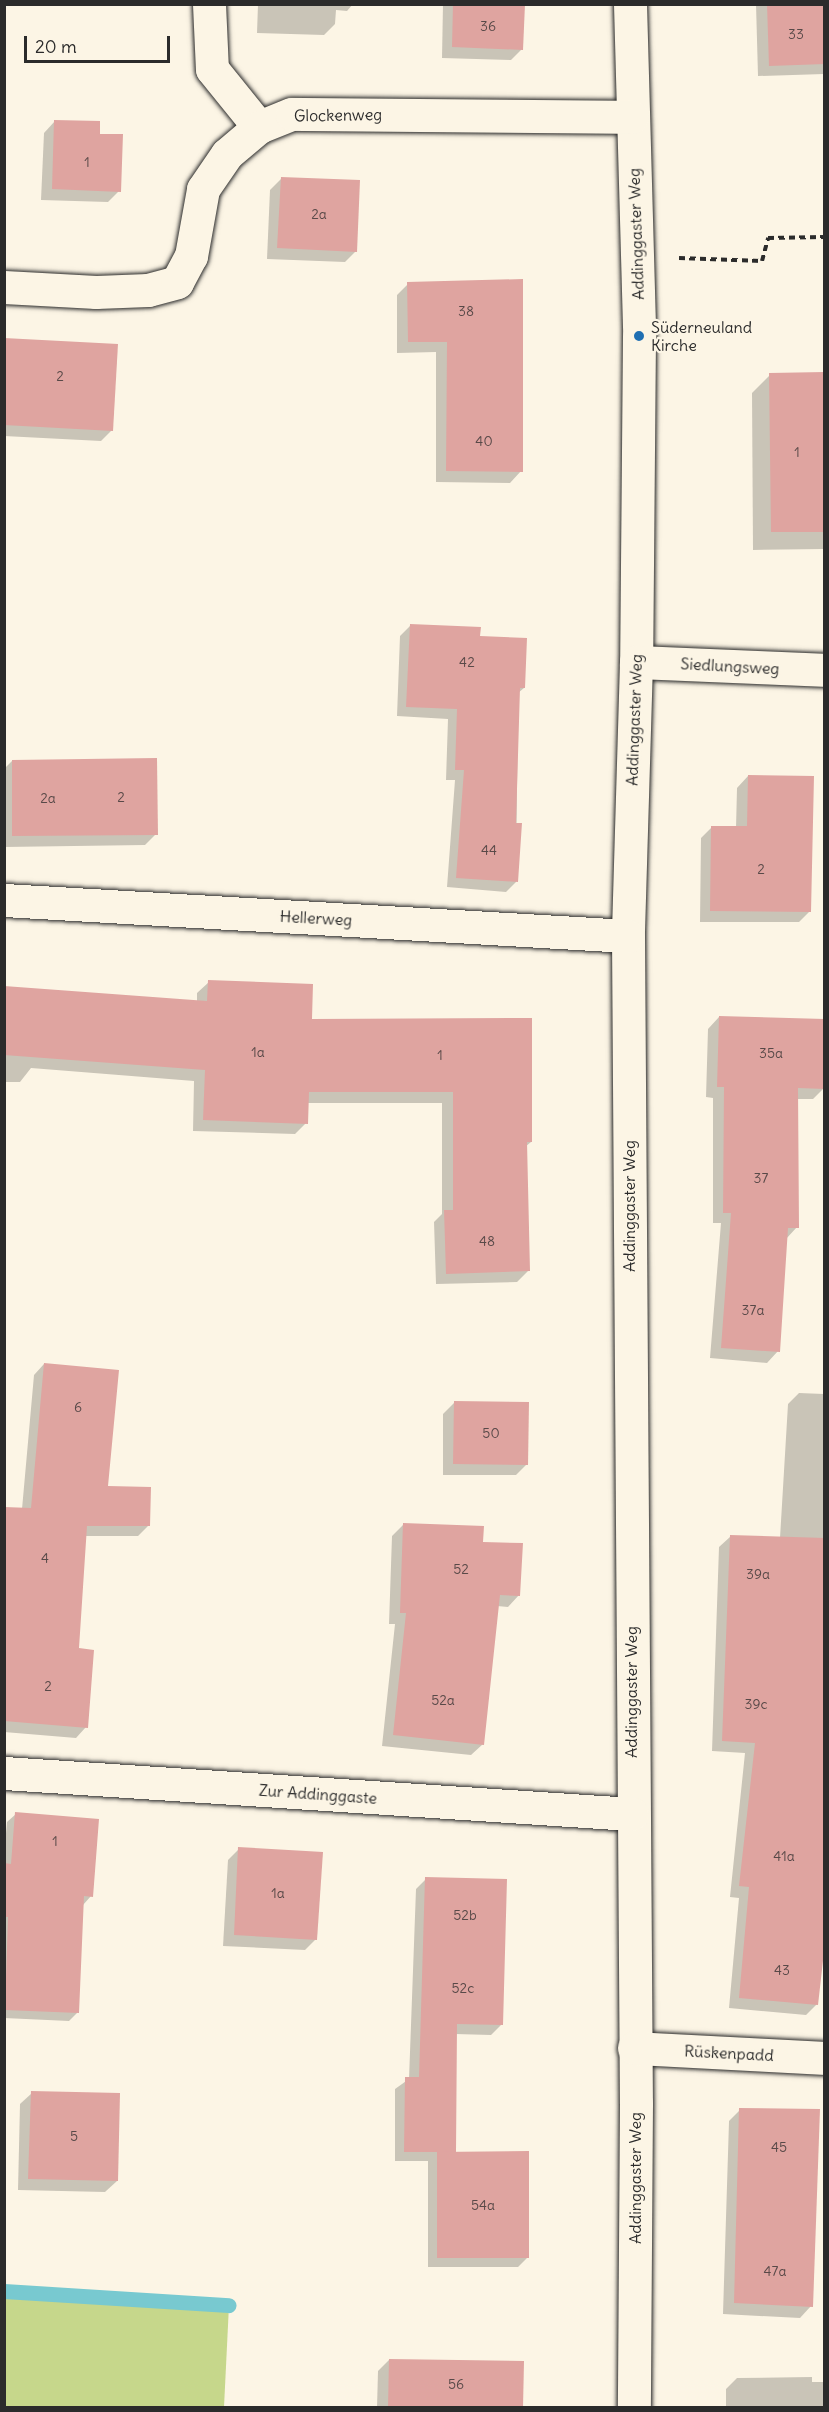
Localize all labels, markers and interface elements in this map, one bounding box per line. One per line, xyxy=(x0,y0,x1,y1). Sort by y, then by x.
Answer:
house number: 36 xyxy=(480,18,496,34)
scale bar xyxy=(27,24,172,62)
house number: 33 xyxy=(788,26,804,42)
text: 20 m xyxy=(35,35,77,58)
street label: Glockenweg xyxy=(294,105,382,125)
house number: 1 xyxy=(84,154,90,170)
street label: Addinggaster Weg xyxy=(624,168,648,300)
house number: 2a xyxy=(311,206,327,222)
house number: 38 xyxy=(458,303,474,319)
place label: Süderneuland Kirche xyxy=(651,317,752,355)
marker: Süderneuland Kirche xyxy=(632,329,646,343)
house number: 2 xyxy=(56,368,64,384)
house number: 40 xyxy=(475,433,493,449)
house number: 1 xyxy=(794,444,800,460)
house number: 42 xyxy=(459,654,475,670)
street label: Addinggaster Weg xyxy=(622,654,646,786)
street label: Siedlungsweg xyxy=(680,654,780,678)
house number: 2 xyxy=(117,789,125,805)
house number: 2a xyxy=(40,790,56,806)
house number: 44 xyxy=(481,842,497,858)
house number: 2 xyxy=(757,861,765,877)
street label: Hellerweg xyxy=(279,907,353,929)
house number: 1a xyxy=(251,1044,265,1060)
house number: 35a xyxy=(759,1045,783,1061)
house number: 1 xyxy=(437,1047,443,1063)
street label: Addinggaster Weg xyxy=(619,1140,639,1272)
house number: 37 xyxy=(754,1170,768,1186)
house number: 48 xyxy=(479,1233,495,1249)
house number: 37a xyxy=(742,1302,764,1318)
house number: 6 xyxy=(74,1399,82,1415)
house number: 50 xyxy=(482,1425,500,1441)
house number: 4 xyxy=(41,1550,49,1566)
house number: 52 xyxy=(453,1561,469,1577)
house number: 39a xyxy=(746,1566,770,1582)
street label: Addinggaster Weg xyxy=(621,1626,641,1758)
house number: 2 xyxy=(44,1678,52,1694)
house number: 52a xyxy=(431,1692,455,1708)
house number: 39c xyxy=(744,1696,768,1712)
street label: Zur Addinggaste xyxy=(258,1780,378,1808)
house number: 1 xyxy=(52,1833,58,1849)
house number: 41a xyxy=(773,1848,795,1864)
house number: 1a xyxy=(271,1885,285,1901)
house number: 52b xyxy=(453,1907,477,1923)
house number: 43 xyxy=(774,1962,790,1978)
house number: 52c xyxy=(452,1980,474,1996)
street label: Rüskenpadd xyxy=(684,2041,774,2065)
street label: Addinggaster Weg xyxy=(625,2112,645,2244)
house number: 5 xyxy=(70,2128,78,2144)
house number: 45 xyxy=(771,2139,787,2155)
house number: 54a xyxy=(471,2197,495,2213)
house number: 47a xyxy=(764,2263,786,2279)
house number: 56 xyxy=(448,2376,464,2392)

